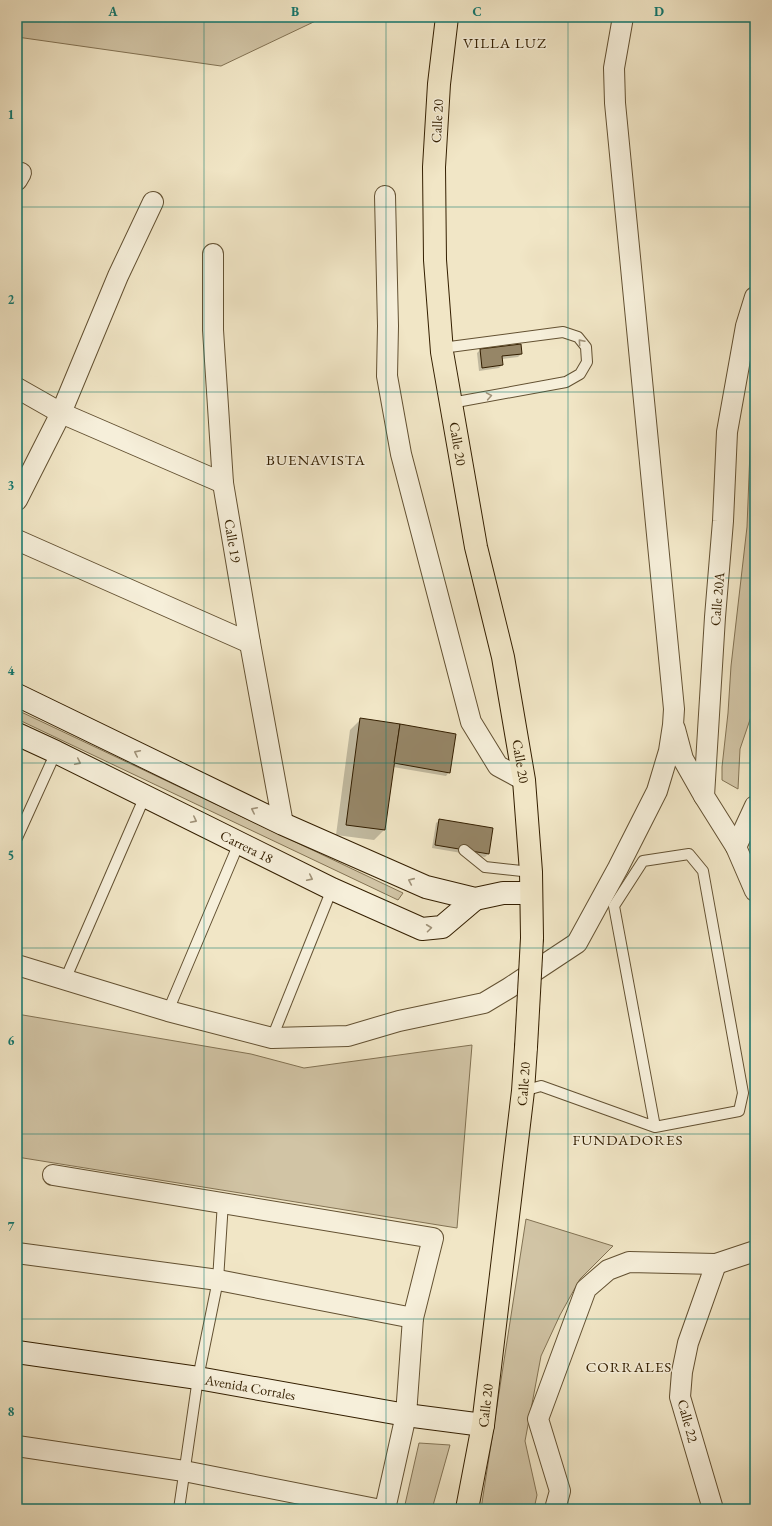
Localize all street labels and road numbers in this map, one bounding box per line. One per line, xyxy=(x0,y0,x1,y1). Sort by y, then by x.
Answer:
street label: Calle 20 xyxy=(427,98,447,143)
street label: Calle 20 xyxy=(445,420,471,467)
street label: Calle 19 xyxy=(220,518,245,564)
street label: Calle 20A xyxy=(706,571,728,627)
street label: Calle 20 xyxy=(508,738,533,785)
street label: Carrera 18 xyxy=(217,826,277,868)
street label: Calle 20 xyxy=(512,1061,534,1107)
street label: Avenida Corrales xyxy=(203,1370,297,1404)
street label: Calle 20 xyxy=(474,1382,497,1429)
street label: Calle 22 xyxy=(674,1397,702,1445)

